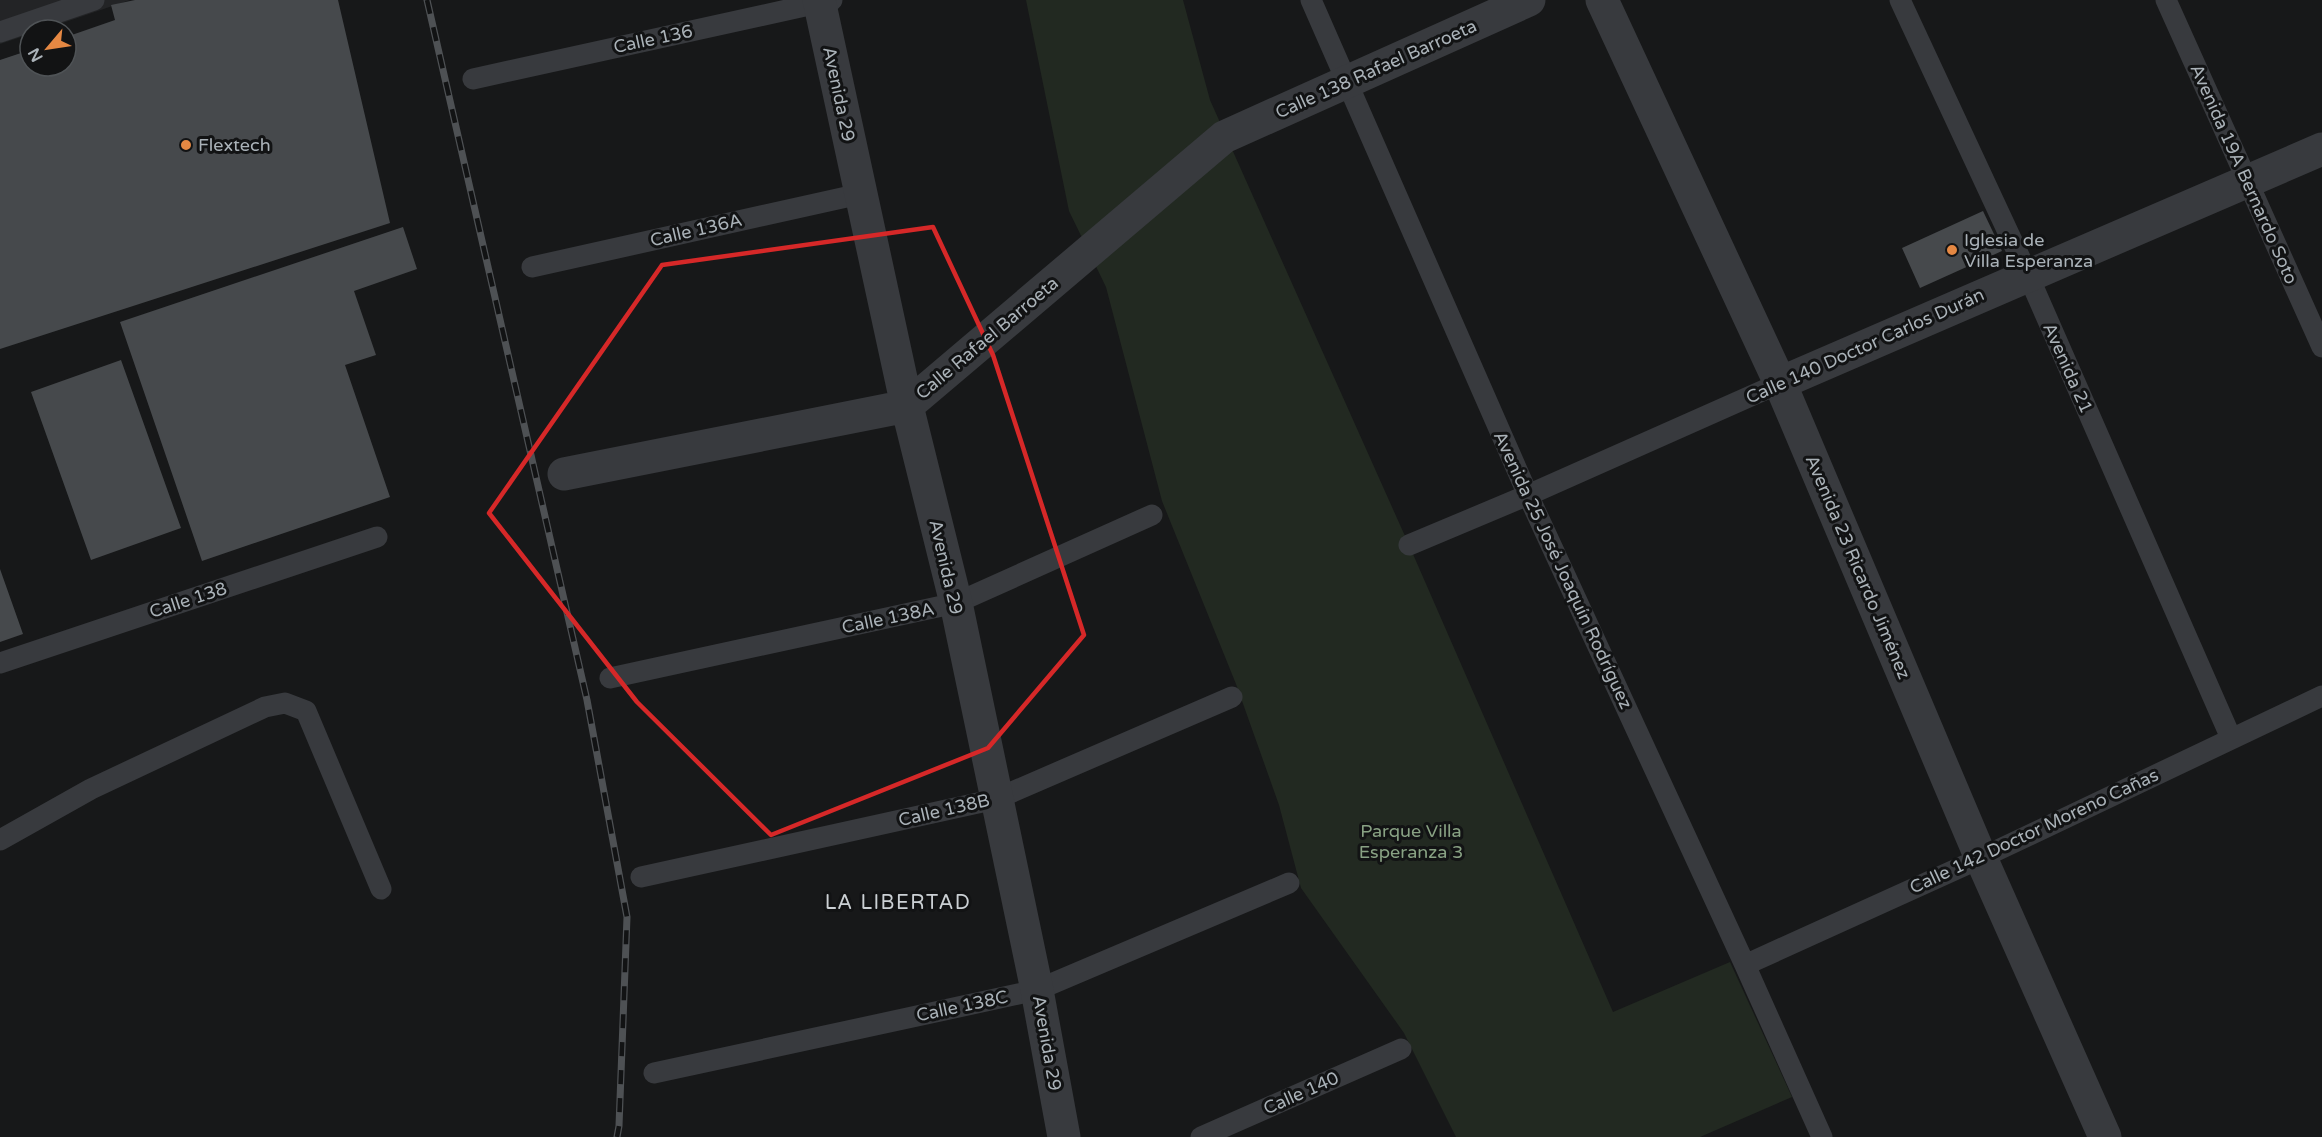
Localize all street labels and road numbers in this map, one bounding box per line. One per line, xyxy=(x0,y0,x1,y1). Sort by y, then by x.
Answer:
street label: Calle 138 Rafael Barroeta xyxy=(1272,15,1480,123)
street label: Calle 136 xyxy=(611,20,695,58)
street label: Avenida 29 xyxy=(818,44,860,144)
street label: Avenida 19A Bernardo Soto xyxy=(2185,61,2303,287)
street label: Calle 136A xyxy=(648,209,744,251)
street label: Calle Rafael Barroeta xyxy=(911,272,1063,404)
street label: Calle 140 Doctor Carlos Durán xyxy=(1742,283,1988,409)
street label: Avenida 21 xyxy=(2038,319,2098,417)
street label: Avenida 25 José Joaquín Rodríguez xyxy=(1489,428,1637,712)
street label: Avenida 23 Ricardo Jiménez xyxy=(1801,452,1915,683)
street label: Avenida 29 xyxy=(924,517,968,617)
street label: Calle 138 xyxy=(146,577,230,623)
street label: Calle 138A xyxy=(840,597,936,639)
street label: Calle 142 Doctor Moreno Cañas xyxy=(1906,764,2162,898)
street label: Calle 138B xyxy=(896,789,992,831)
street label: Calle 138C xyxy=(914,986,1010,1026)
street label: Avenida 29 xyxy=(1028,994,1066,1092)
street label: Calle 140 xyxy=(1260,1067,1342,1119)

